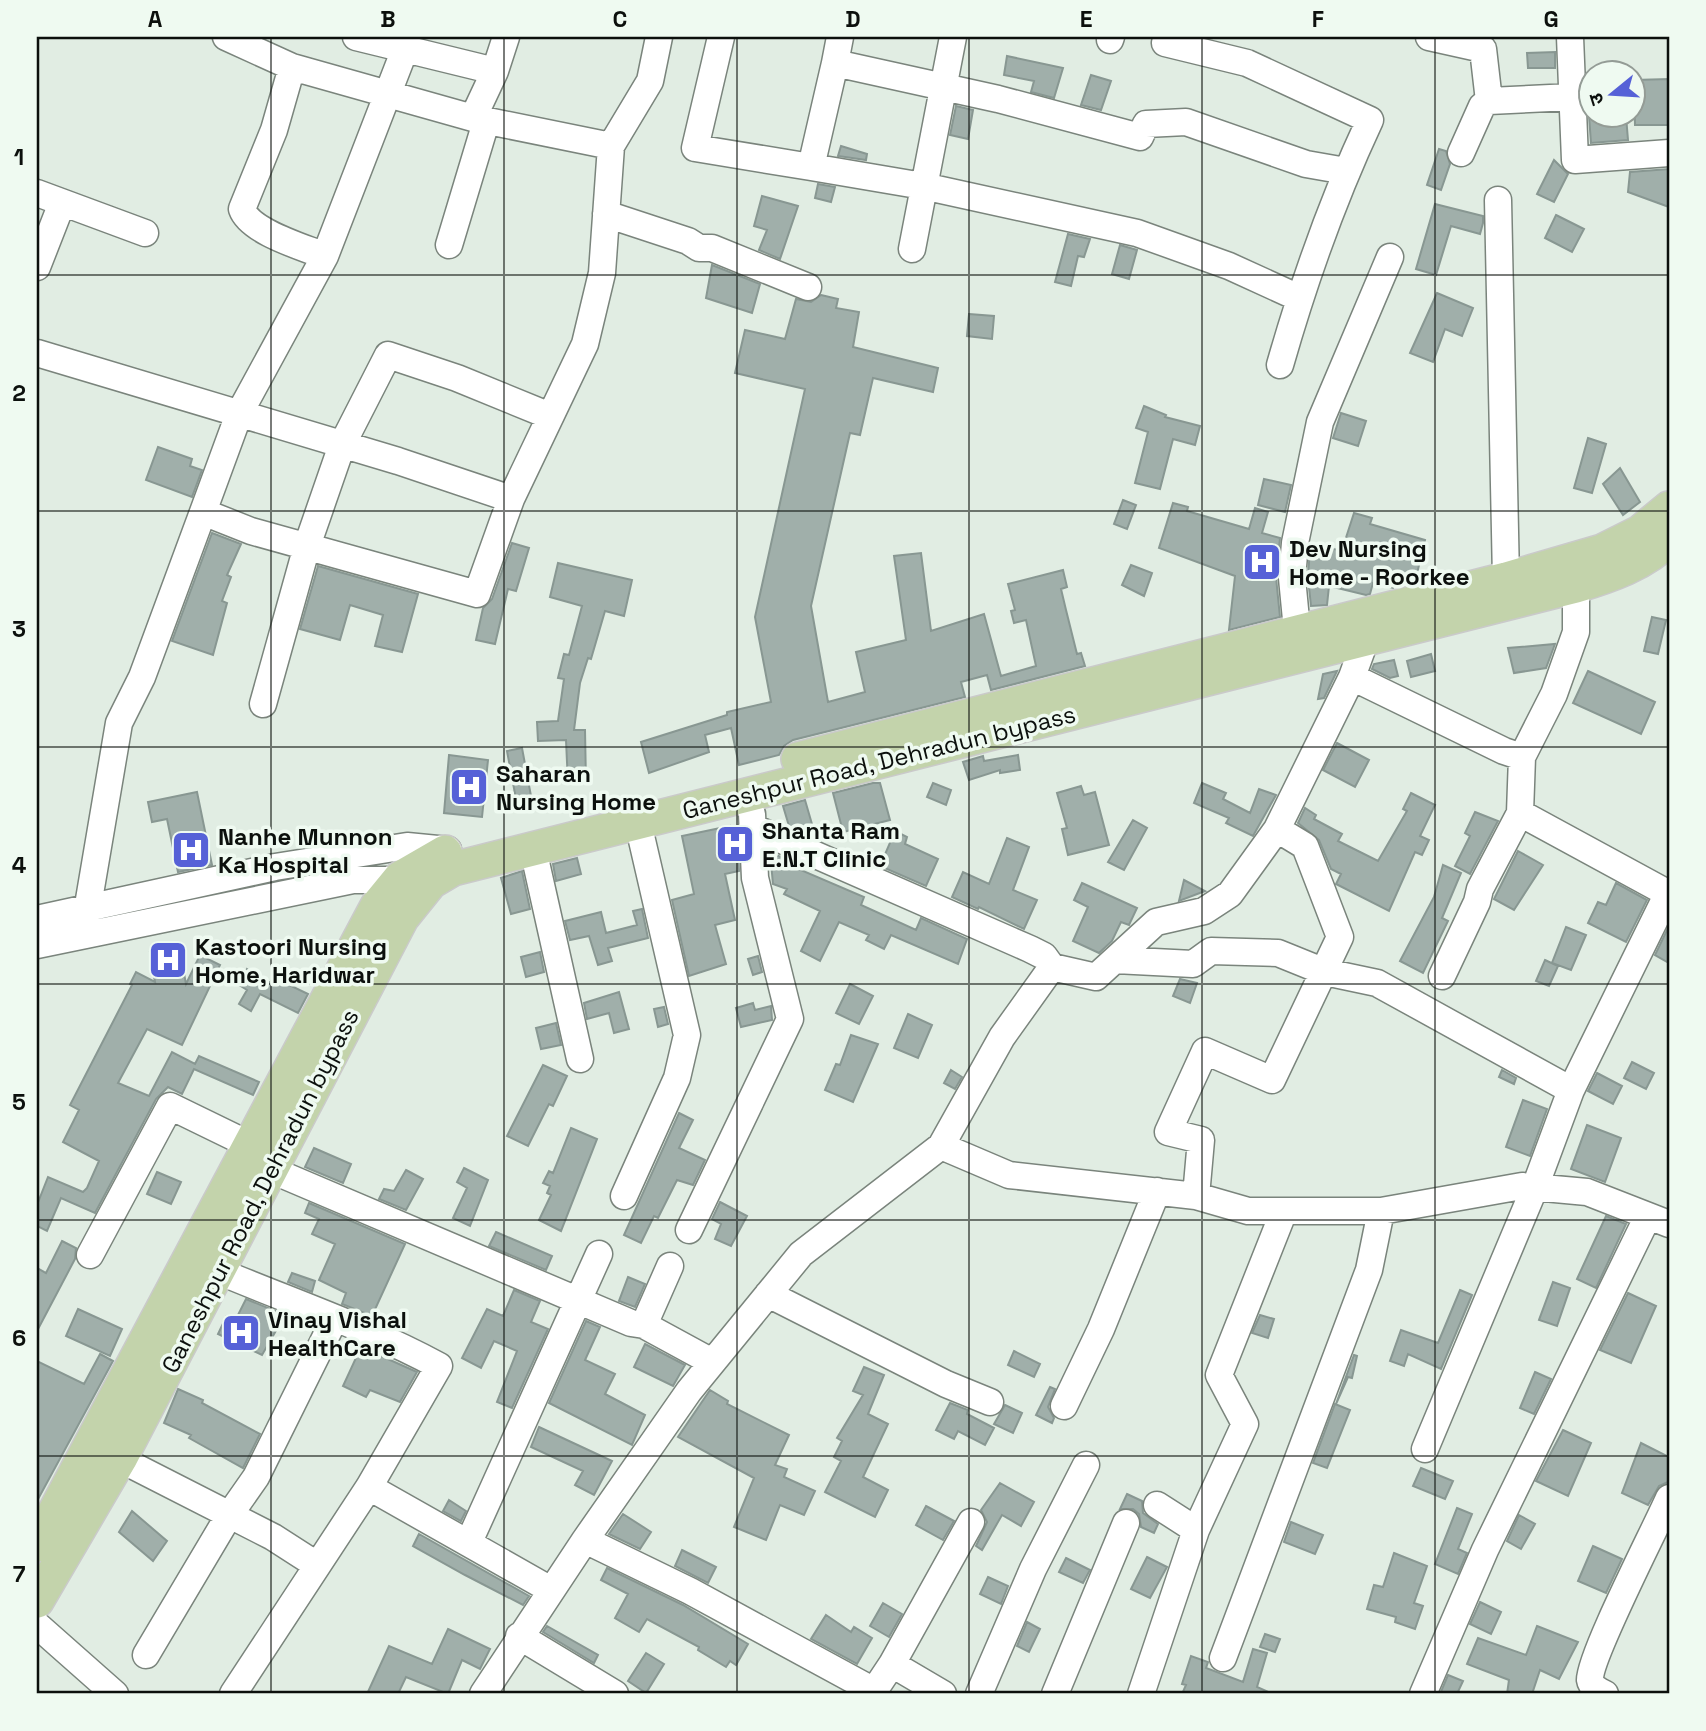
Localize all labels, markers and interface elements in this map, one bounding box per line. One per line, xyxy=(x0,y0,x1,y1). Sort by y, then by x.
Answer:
text: A xyxy=(148,4,163,34)
text: B xyxy=(380,4,396,34)
text: C xyxy=(613,4,627,34)
text: D xyxy=(845,4,861,34)
text: E xyxy=(1080,4,1092,34)
text: F xyxy=(1312,4,1324,34)
text: G xyxy=(1543,4,1559,34)
north arrow xyxy=(1576,60,1646,130)
text: उ xyxy=(1582,89,1610,108)
text: 1 xyxy=(14,142,24,172)
text: 2 xyxy=(12,378,26,408)
place label: Dev Nursing Home - Roorkee xyxy=(1289,533,1470,592)
hospital icon: Dev Nursing Home - Roorkee xyxy=(1241,541,1283,583)
text: 3 xyxy=(12,614,26,644)
street label: Ganeshpur Road, Dehradun bypass xyxy=(679,698,1079,826)
place label: Saharan Nursing Home xyxy=(496,758,656,817)
hospital icon: Saharan Nursing Home xyxy=(448,766,490,808)
place label: Shanta Ram E.N.T Clinic xyxy=(762,815,900,874)
place label: Nanhe Munnon Ka Hospital xyxy=(218,821,392,880)
hospital icon: Shanta Ram E.N.T Clinic xyxy=(714,823,756,865)
hospital icon: Nanhe Munnon Ka Hospital xyxy=(170,829,212,871)
text: 4 xyxy=(12,850,27,880)
place label: Kastoori Nursing Home, Haridwar xyxy=(195,931,387,990)
hospital icon: Kastoori Nursing Home, Haridwar xyxy=(147,939,189,981)
street label: Ganeshpur Road, Dehradun bypass xyxy=(154,1004,366,1378)
text: 5 xyxy=(12,1087,26,1117)
place label: Vinay Vishal HealthCare xyxy=(268,1304,407,1363)
hospital icon: Vinay Vishal HealthCare xyxy=(220,1312,262,1354)
text: 6 xyxy=(12,1323,26,1353)
text: 7 xyxy=(13,1559,26,1589)

